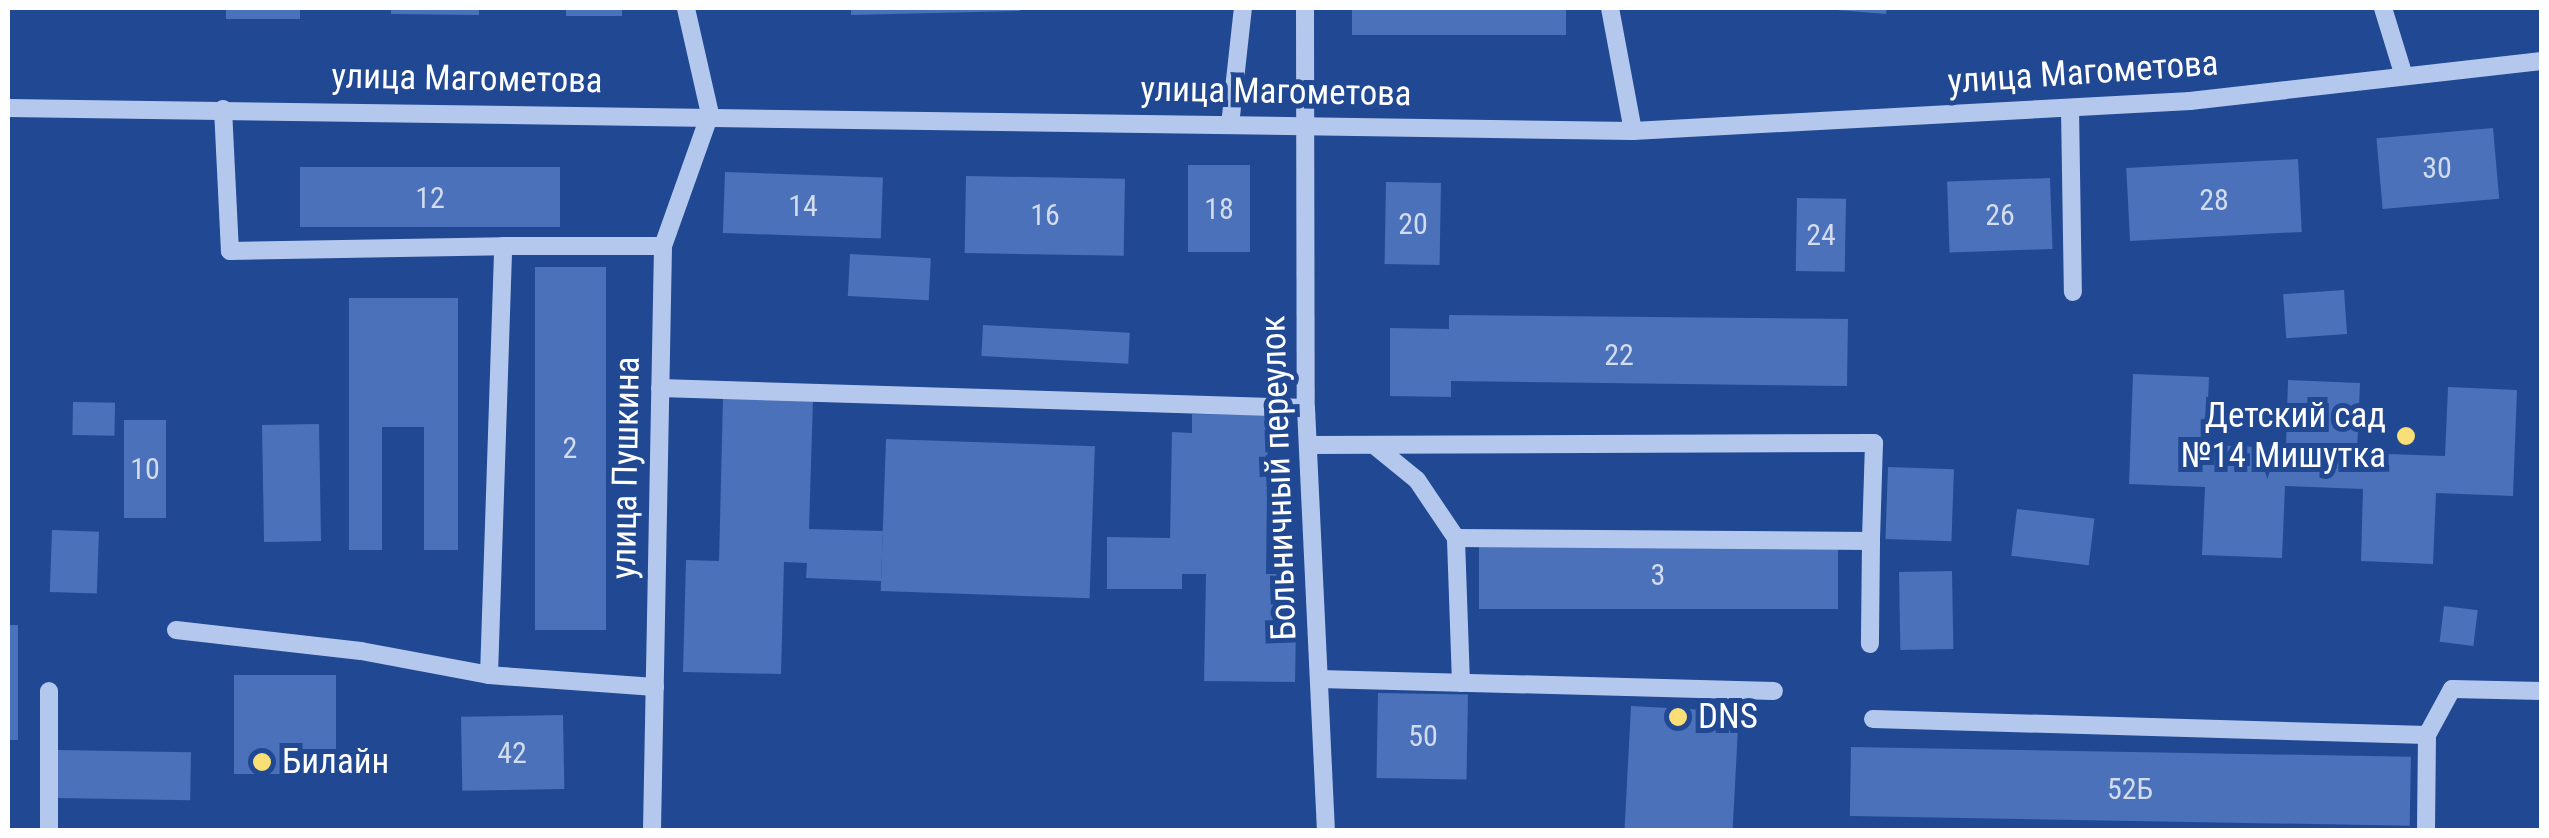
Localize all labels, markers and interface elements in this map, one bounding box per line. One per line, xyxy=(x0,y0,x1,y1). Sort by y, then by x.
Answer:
street label: улица Магометова xyxy=(1946,43,2220,103)
street label: улица Магометова xyxy=(331,56,603,102)
street label: улица Магометова xyxy=(1140,69,1412,115)
house number: 30 xyxy=(2422,150,2452,186)
house number: 12 xyxy=(415,180,445,216)
house number: 28 xyxy=(2199,182,2229,218)
house number: 14 xyxy=(788,188,818,224)
house number: 18 xyxy=(1204,191,1234,227)
house number: 16 xyxy=(1030,197,1060,233)
house number: 26 xyxy=(1985,197,2015,233)
house number: 20 xyxy=(1398,206,1428,242)
house number: 24 xyxy=(1806,217,1836,253)
street label: Больничный переулок xyxy=(1252,315,1306,641)
house number: 22 xyxy=(1604,337,1634,373)
street label: улица Пушкина xyxy=(603,356,649,580)
place label: Детский сад №14 Мишутка xyxy=(2180,395,2386,477)
marker: Детский сад №14 Мишутка xyxy=(2395,425,2417,447)
house number: 2 xyxy=(563,430,577,466)
house number: 10 xyxy=(130,451,160,487)
house number: 3 xyxy=(1651,557,1665,593)
place label: DNS xyxy=(1698,696,1758,738)
marker: DNS xyxy=(1667,706,1689,728)
house number: 50 xyxy=(1408,718,1438,754)
house number: 42 xyxy=(497,735,527,771)
place label: Билайн xyxy=(282,741,389,783)
marker: Билайн xyxy=(251,751,273,773)
house number: 52Б xyxy=(2107,771,2153,807)

